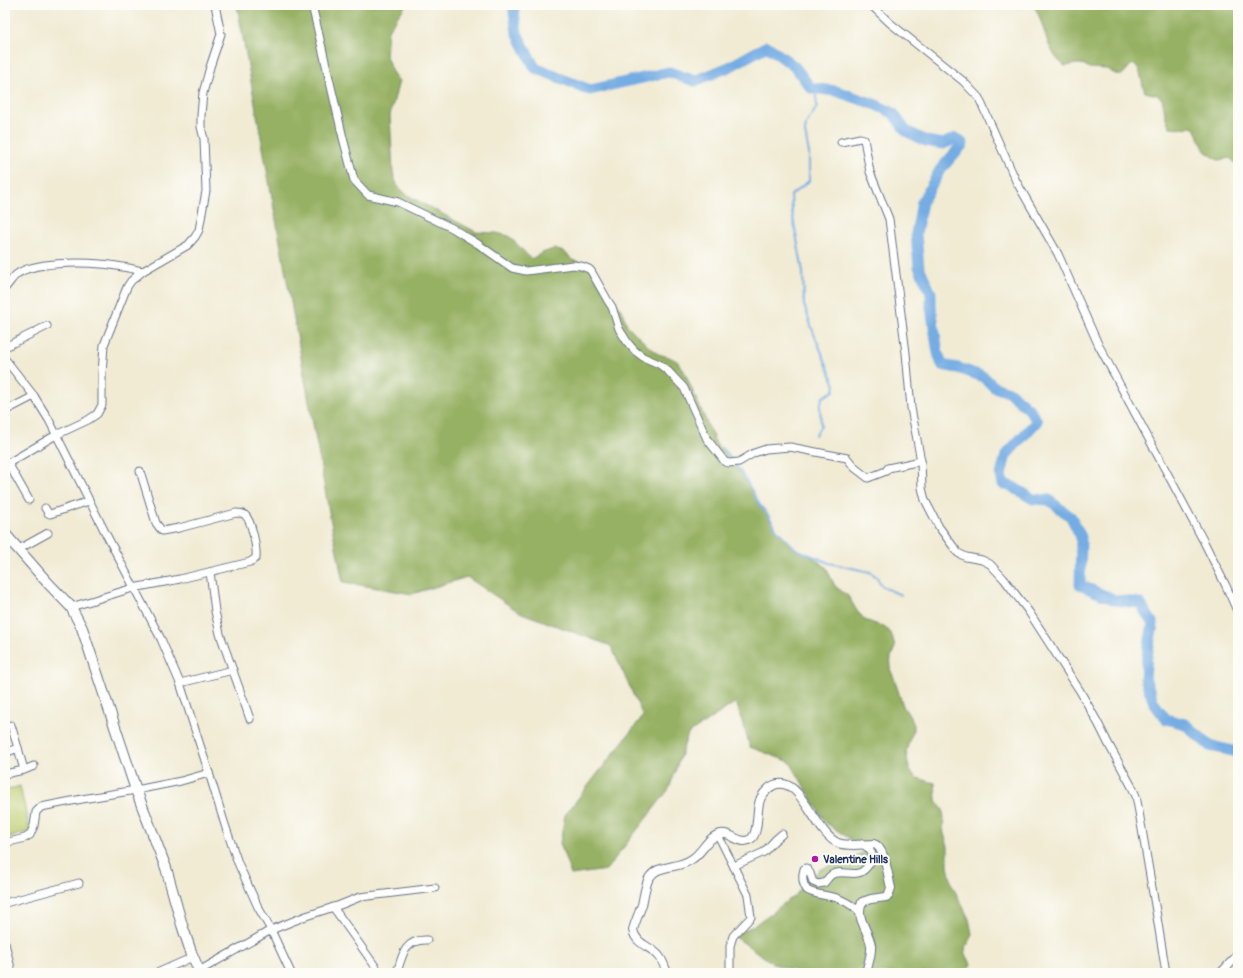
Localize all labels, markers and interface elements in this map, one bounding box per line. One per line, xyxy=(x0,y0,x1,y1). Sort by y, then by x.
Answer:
place label: Valentine Hills xyxy=(823,853,888,866)
marker: Valentine Hills xyxy=(810,854,820,864)

